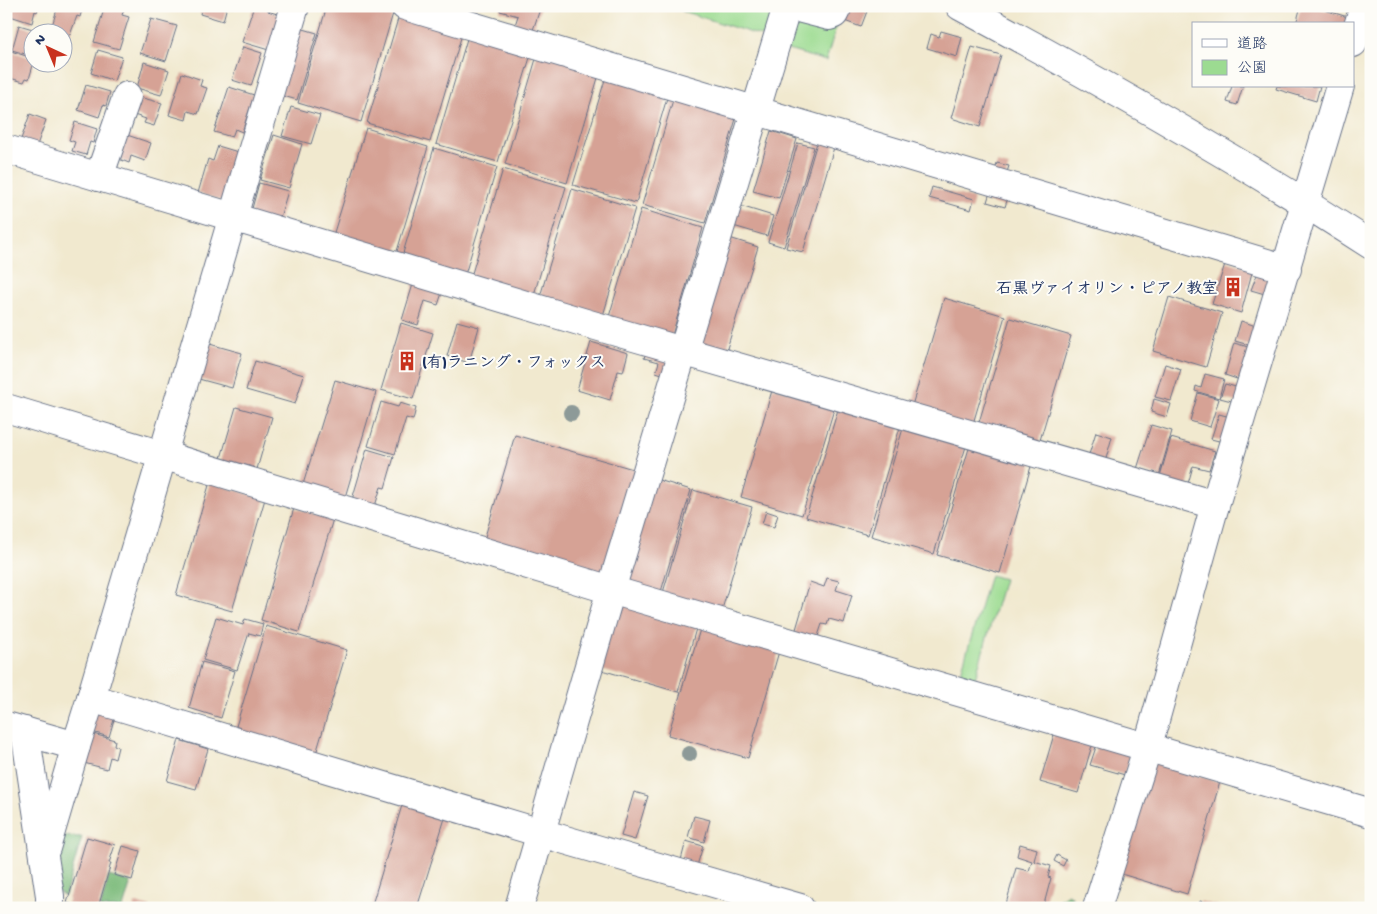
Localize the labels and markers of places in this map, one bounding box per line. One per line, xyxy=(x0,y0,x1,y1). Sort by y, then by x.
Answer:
building icon: 石黒ヴァイオリン・ピアノ教室 xyxy=(1222,276,1244,298)
place label: 石黒ヴァイオリン・ピアノ教室 xyxy=(996,279,1218,300)
building icon: (有)ラニング・フォックス xyxy=(396,350,418,372)
place label: (有)ラニング・フォックス xyxy=(422,353,606,374)

